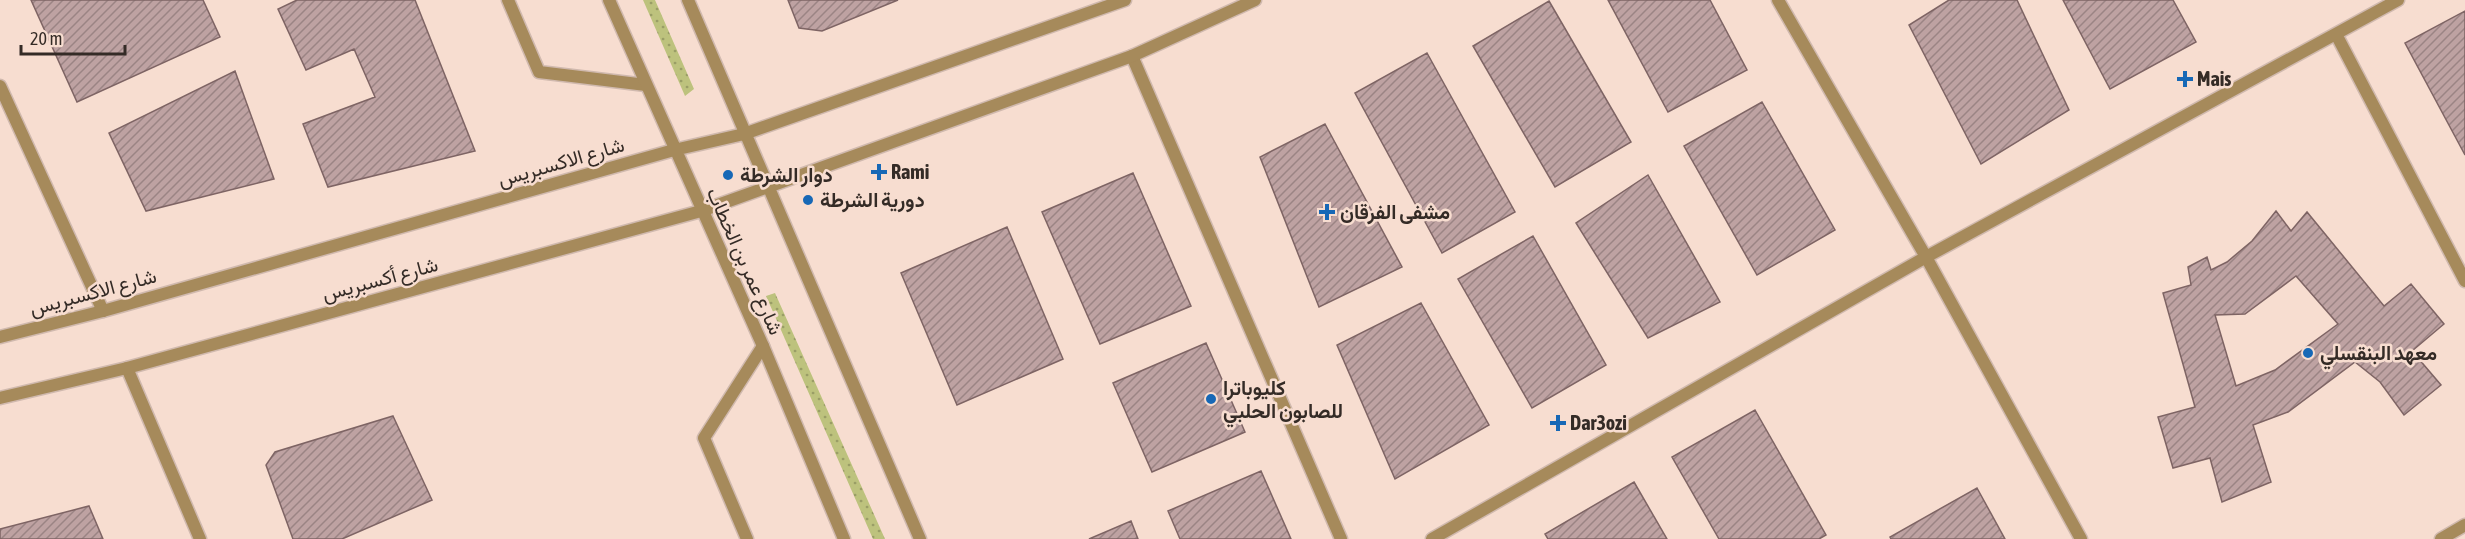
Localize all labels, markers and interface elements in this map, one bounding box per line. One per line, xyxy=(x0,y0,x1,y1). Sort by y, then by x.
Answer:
scale bar xyxy=(21,18,124,56)
text: 20 m xyxy=(30,28,62,49)
place label: Mais xyxy=(2197,67,2231,90)
marker: Mais xyxy=(2178,72,2192,86)
street label: شارع الاكسبريس xyxy=(495,132,628,193)
place label: Rami xyxy=(891,160,929,183)
place label: دوار الشرطة xyxy=(740,163,833,188)
marker: Rami xyxy=(872,165,886,179)
marker: دوار الشرطة xyxy=(721,168,735,182)
street label: شارع عمر بن الخطاب xyxy=(700,184,788,339)
place label: دورية الشرطة xyxy=(820,188,925,213)
marker: دورية الشرطة xyxy=(801,193,815,207)
place label: مشفى الفرقان xyxy=(1340,200,1450,225)
marker: مشفى الفرقان xyxy=(1318,203,1336,221)
street label: شارع أكسبريس xyxy=(319,252,441,308)
street label: شارع الاكسبريس xyxy=(27,264,160,322)
place label: معهد البنقسلي xyxy=(2320,341,2437,370)
marker: معهد البنقسلي xyxy=(2301,346,2315,360)
place label: كليوباترا للصابون الحلبي xyxy=(1223,376,1343,428)
marker: كليوباترا للصابون الحلبي xyxy=(1204,392,1218,406)
place label: Dar3ozi xyxy=(1570,411,1627,434)
marker: Dar3ozi xyxy=(1551,416,1565,430)

